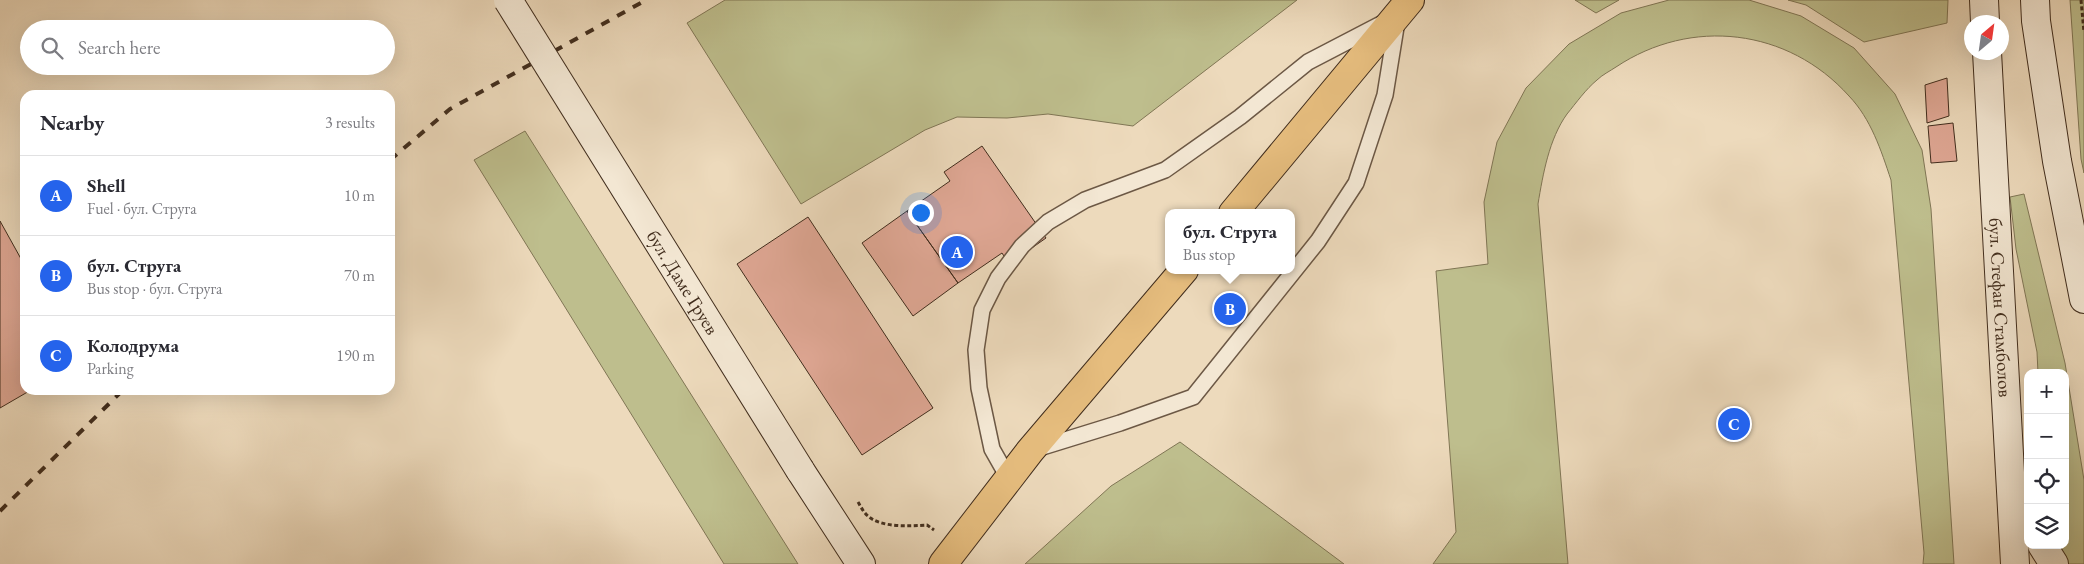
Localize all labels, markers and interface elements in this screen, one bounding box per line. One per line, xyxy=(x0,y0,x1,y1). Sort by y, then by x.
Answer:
north arrow xyxy=(1964,15,2009,60)
search box xyxy=(20,20,395,75)
icon: search xyxy=(38,34,66,62)
text: Search here xyxy=(78,35,160,60)
text: Nearby xyxy=(40,109,104,136)
text: 3 results xyxy=(325,112,375,133)
text: Shell xyxy=(87,173,126,198)
text: A xyxy=(50,185,62,206)
text: 10 m xyxy=(344,185,375,206)
text: Fuel · бул. Струга xyxy=(87,198,197,219)
your location xyxy=(908,200,934,226)
popup xyxy=(1165,209,1295,274)
street label: бул. Стефан Стамболов xyxy=(1983,217,2018,398)
text: бул. Струга xyxy=(1183,219,1277,244)
street label: бул. Даме Груев xyxy=(641,225,725,339)
pin: A xyxy=(941,233,973,271)
text: Bus stop xyxy=(1183,244,1235,265)
text: бул. Струга xyxy=(87,253,181,278)
text: B xyxy=(51,265,61,286)
text: 70 m xyxy=(344,265,375,286)
text: Bus stop · бул. Струга xyxy=(87,278,222,299)
pin: B xyxy=(1214,290,1246,328)
text: Колодрума xyxy=(87,333,179,358)
text: C xyxy=(50,345,62,366)
text: 190 m xyxy=(336,345,375,366)
text: Parking xyxy=(87,358,134,379)
map controls xyxy=(2024,369,2069,549)
button: + xyxy=(2024,369,2069,414)
pin: C xyxy=(1718,405,1750,443)
button: − xyxy=(2024,414,2069,459)
button: locate xyxy=(2024,459,2069,504)
button: layers xyxy=(2024,504,2069,549)

